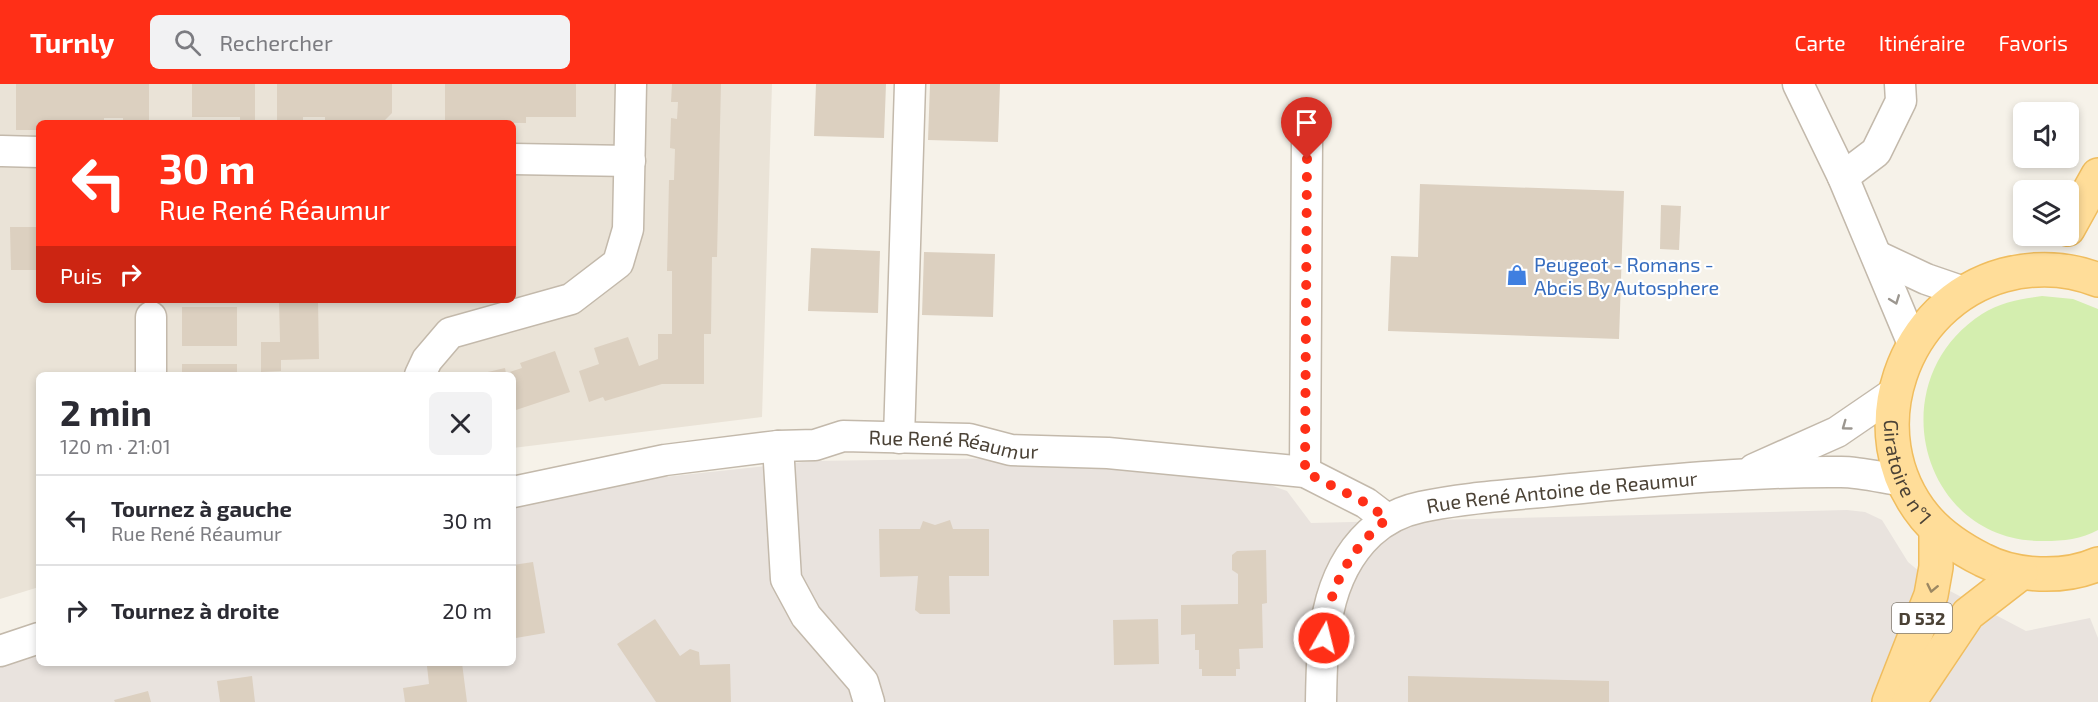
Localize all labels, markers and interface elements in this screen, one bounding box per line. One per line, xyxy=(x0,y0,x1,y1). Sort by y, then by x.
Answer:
search box xyxy=(150,15,570,69)
text: Turnly xyxy=(30,25,114,59)
icon: search xyxy=(171,26,204,59)
text: Rechercher xyxy=(219,29,333,55)
text: Carte xyxy=(1794,30,1846,55)
text: Itinéraire xyxy=(1879,30,1965,55)
text: Favoris xyxy=(1998,30,2068,55)
pin xyxy=(1281,97,1332,159)
map controls xyxy=(2013,102,2079,246)
button: sound xyxy=(2013,102,2079,168)
icon: arrive xyxy=(1290,106,1323,139)
text: 30 m xyxy=(159,142,255,192)
icon: left xyxy=(60,144,138,222)
button: layers xyxy=(2013,180,2079,246)
text: Rue René Réaumur xyxy=(159,193,390,225)
place label: Peugeot - Romans - Abcis By Autosphere xyxy=(1534,252,1719,299)
icon: right xyxy=(114,258,147,291)
text: Puis xyxy=(60,262,102,288)
shop icon: Peugeot - Romans - Abcis By Autosphere xyxy=(1505,263,1529,287)
one-way arrow xyxy=(1888,294,1900,305)
text: 2 min xyxy=(60,390,152,433)
button: close xyxy=(429,392,492,455)
one-way arrow xyxy=(1842,419,1853,430)
street label: Giratoire n°1 xyxy=(1880,419,1937,529)
street label: Rue René Réaumur xyxy=(868,425,1039,464)
text: 120 m · 21:01 xyxy=(60,434,171,458)
street label: Rue René Antoine de Reaumur xyxy=(1424,466,1698,518)
text: Tournez à gauche xyxy=(111,495,292,521)
icon: left xyxy=(60,504,93,537)
text: 30 m xyxy=(442,507,492,533)
text: Rue René Réaumur xyxy=(111,521,282,545)
one-way arrow xyxy=(1926,582,1939,592)
icon: right xyxy=(60,594,93,627)
text: Tournez à droite xyxy=(111,597,280,623)
text: 20 m xyxy=(442,597,492,623)
road number: D 532 xyxy=(1892,603,1952,633)
position arrow xyxy=(1292,606,1356,670)

